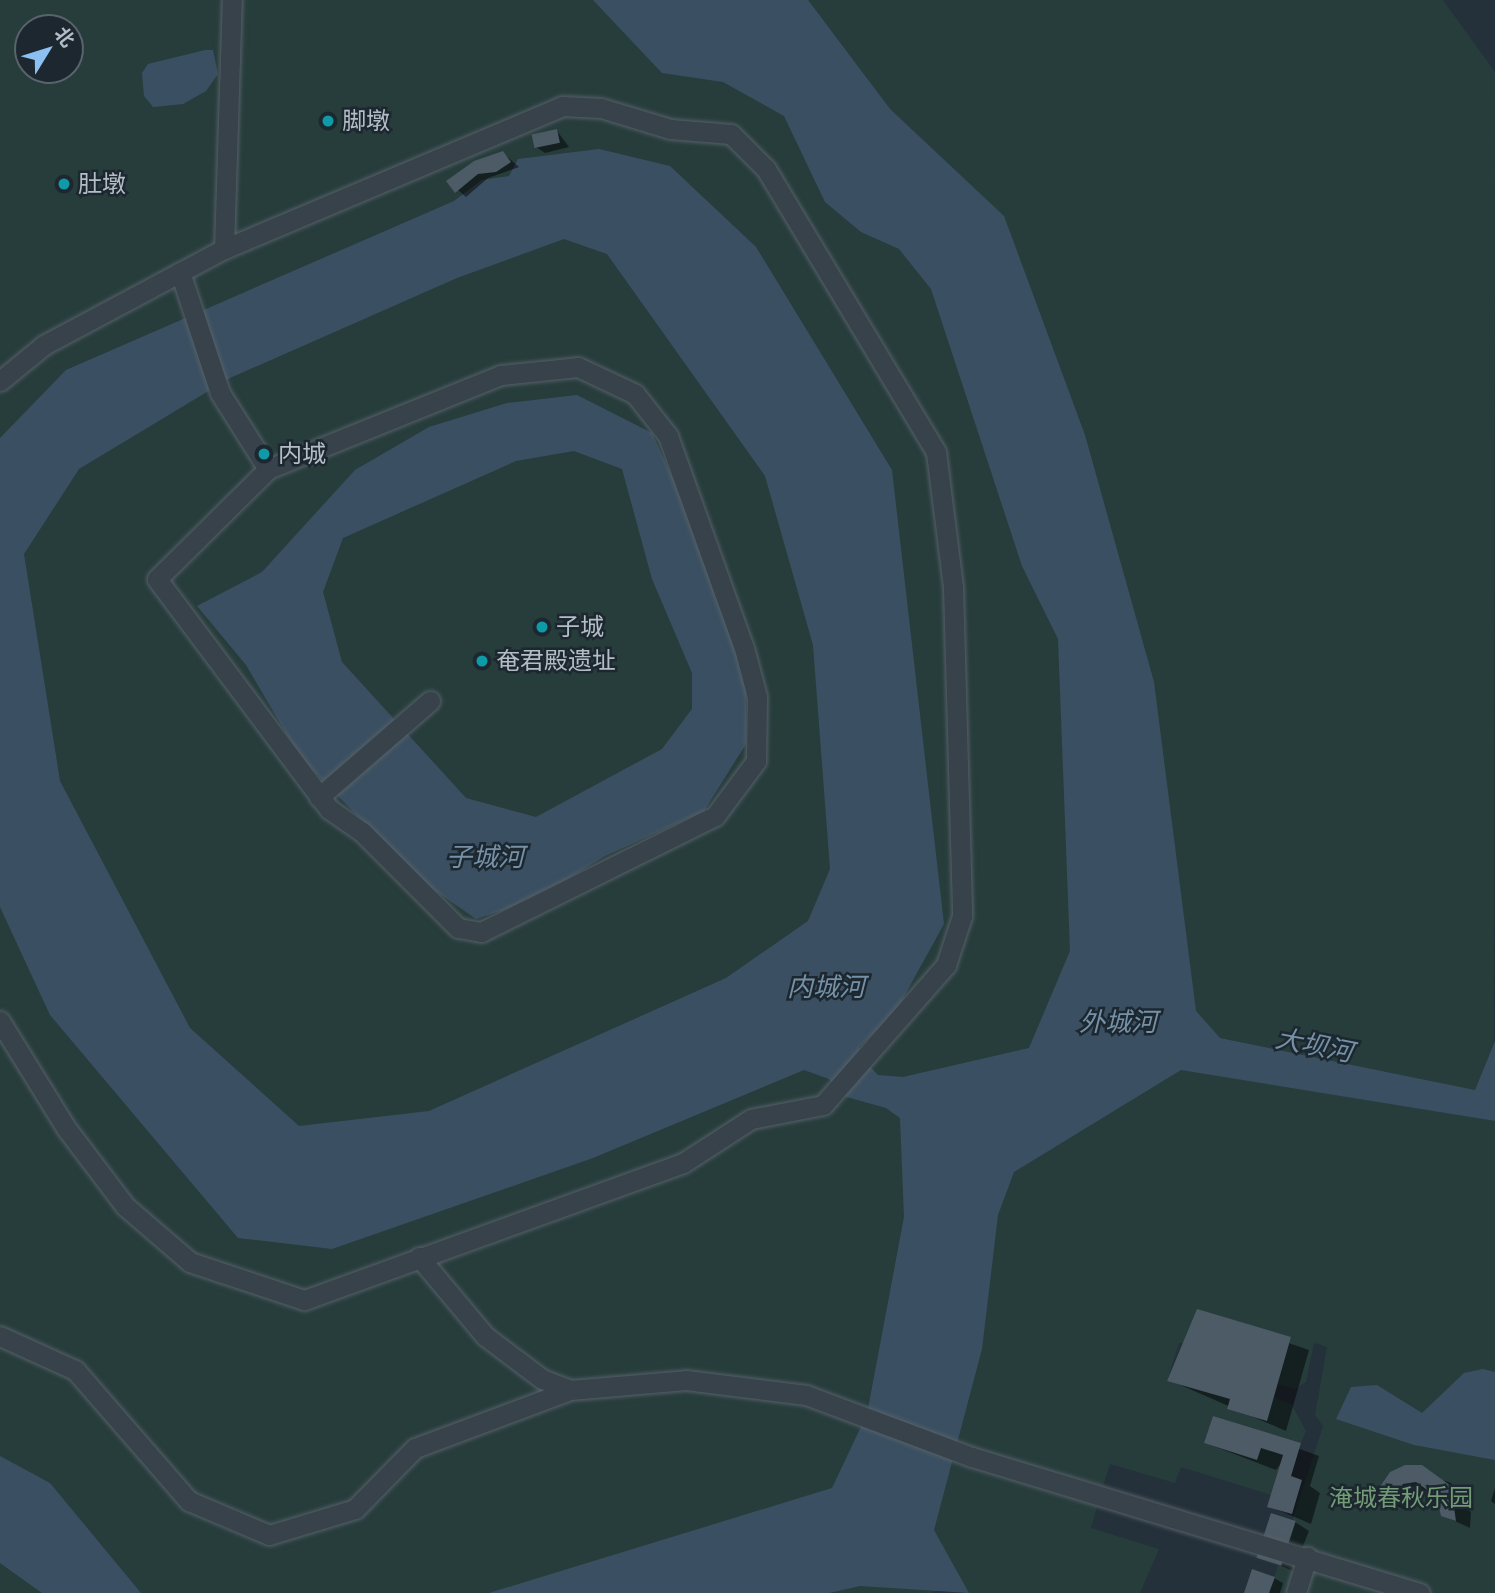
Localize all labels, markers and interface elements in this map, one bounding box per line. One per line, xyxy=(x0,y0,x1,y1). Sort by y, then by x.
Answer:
north arrow xyxy=(14,14,84,84)
text: 北 xyxy=(49,22,80,52)
place label: 脚墩 xyxy=(342,107,390,135)
marker: 脚墩 xyxy=(320,113,336,129)
place label: 肚墩 xyxy=(78,170,126,198)
marker: 肚墩 xyxy=(56,176,72,192)
place label: 内城 xyxy=(278,440,326,468)
marker: 内城 xyxy=(256,446,272,462)
place label: 子城 xyxy=(556,613,604,641)
marker: 子城 xyxy=(534,619,550,635)
place label: 奄君殿遗址 xyxy=(496,647,616,675)
marker: 奄君殿遗址 xyxy=(474,653,490,669)
water label: 子城河 xyxy=(446,842,524,874)
water label: 内城河 xyxy=(787,972,865,1004)
water label: 外城河 xyxy=(1079,1007,1157,1039)
water label: 大坝河 xyxy=(1273,1023,1355,1069)
park label: 淹城春秋乐园 xyxy=(1329,1484,1473,1512)

